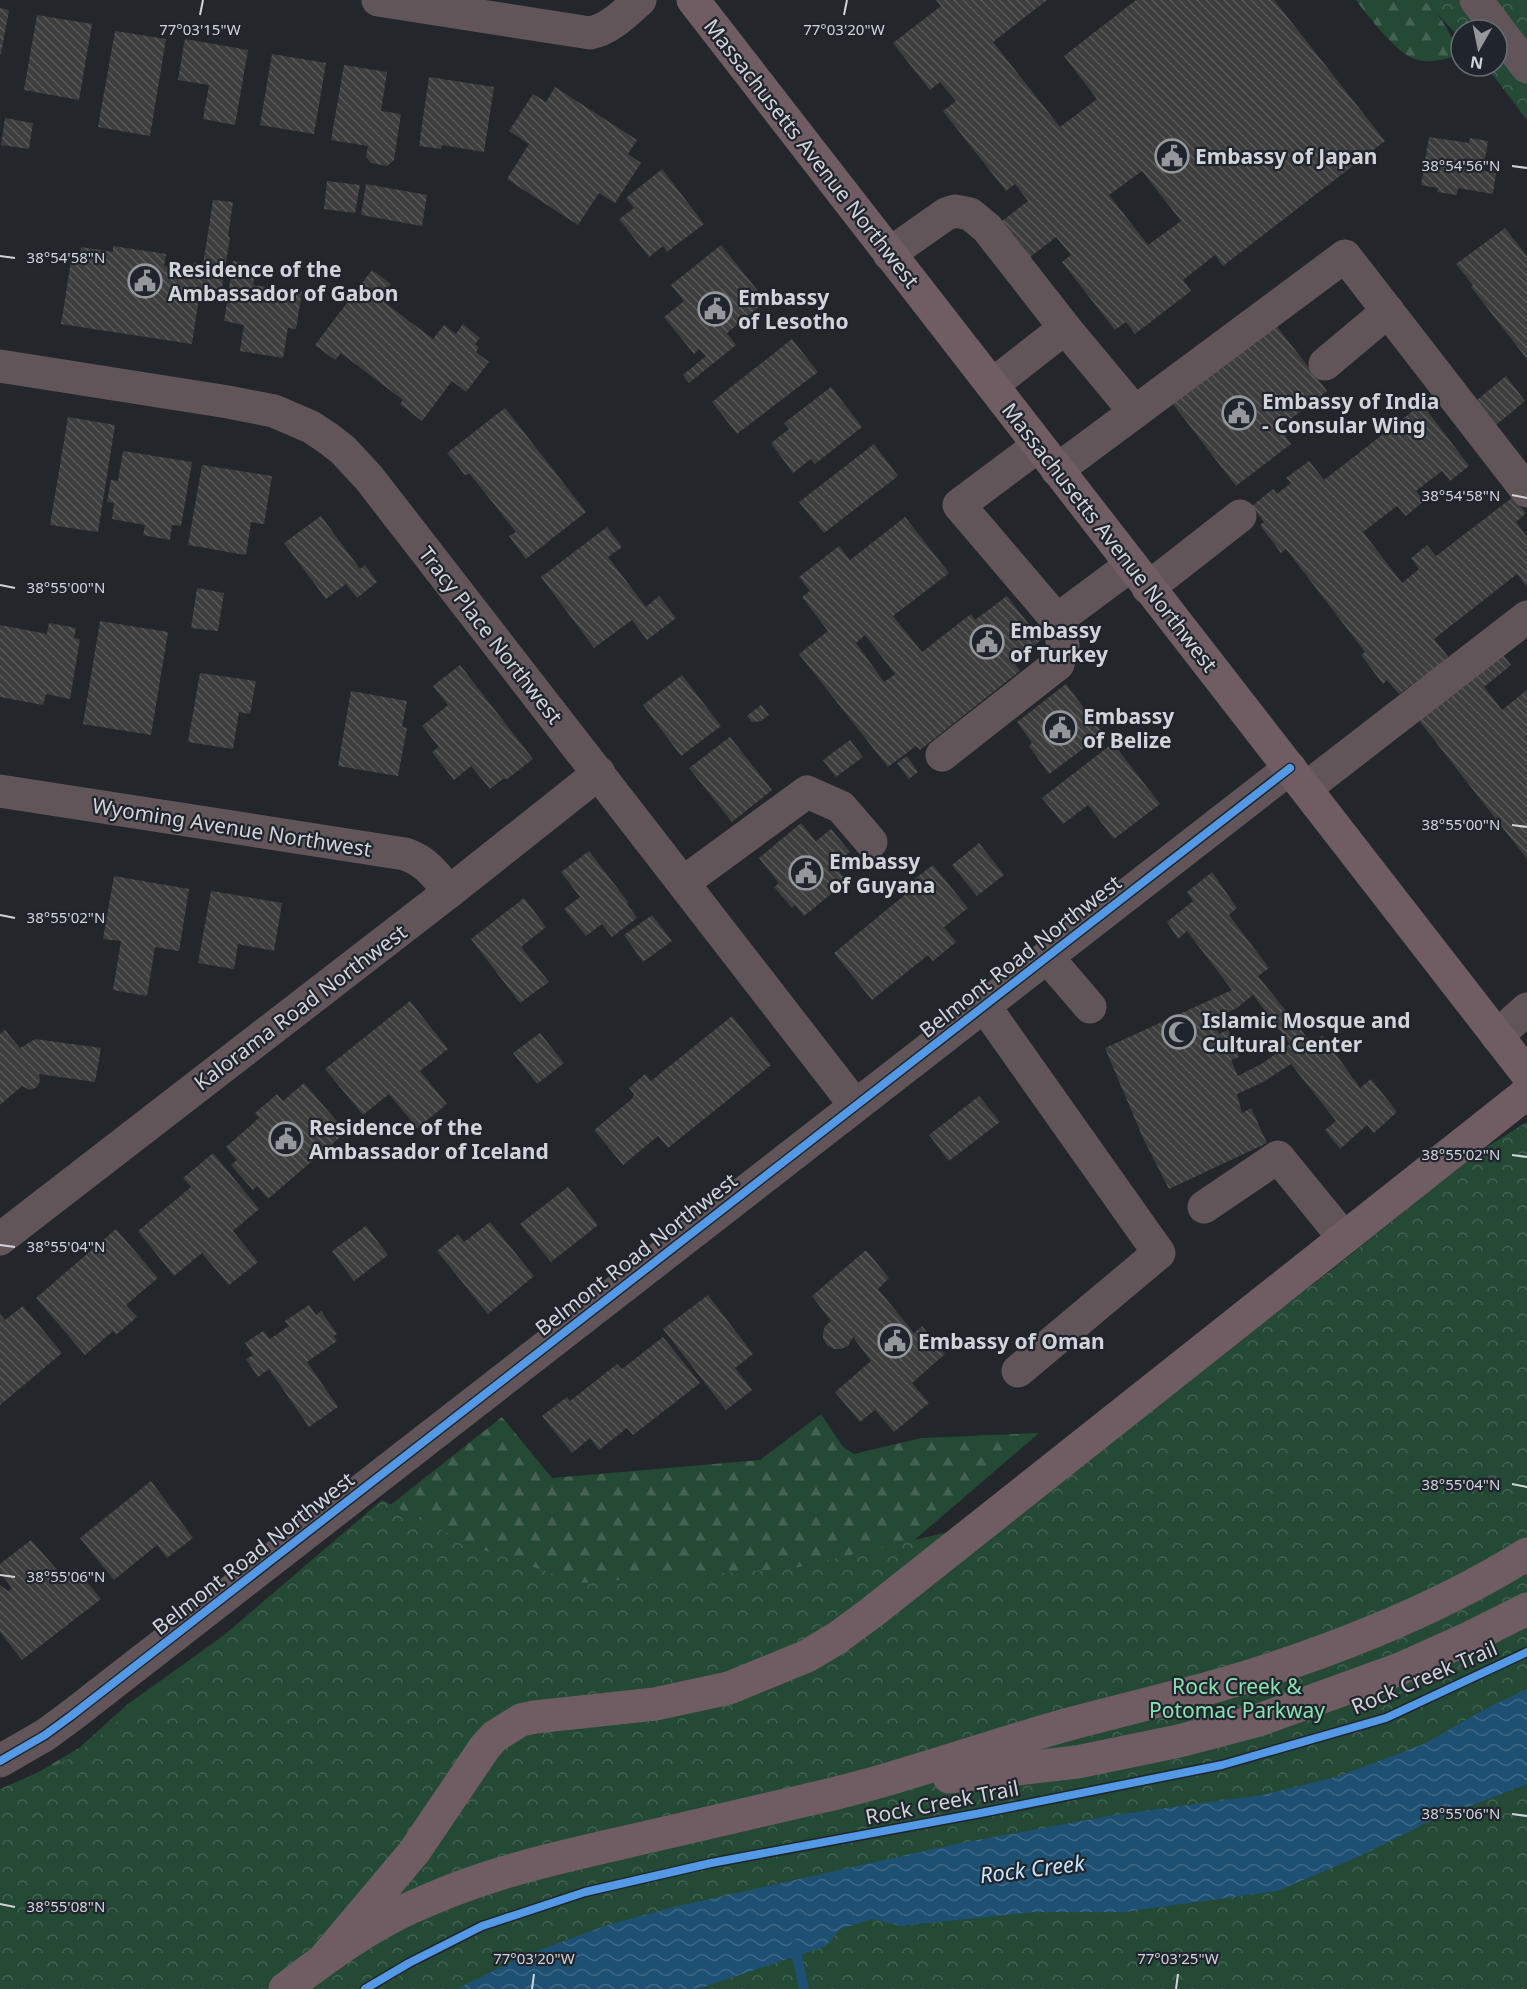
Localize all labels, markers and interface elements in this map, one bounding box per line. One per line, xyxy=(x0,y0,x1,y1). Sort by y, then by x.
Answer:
street label: Massachusetts Avenue Northwest xyxy=(698,13,926,294)
north arrow xyxy=(1449,18,1509,78)
text: 77°03'15"W xyxy=(159,19,241,39)
text: 77°03'20"W xyxy=(803,19,885,39)
text: N xyxy=(1469,51,1485,75)
public building icon: Embassy of Japan xyxy=(1154,138,1190,174)
place label: Embassy of Japan xyxy=(1195,142,1377,170)
text: 38°54'56"N xyxy=(1422,155,1500,175)
text: 38°54'58"N xyxy=(27,247,105,267)
place label: Residence of the Ambassador of Gabon xyxy=(168,255,398,307)
public building icon: Residence of the Ambassador of Gabon xyxy=(127,263,163,299)
place label: Embassy of Lesotho xyxy=(738,283,849,335)
public building icon: Embassy of Lesotho xyxy=(697,291,733,327)
place label: Embassy of India - Consular Wing xyxy=(1262,387,1439,439)
public building icon: Embassy of India - Consular Wing xyxy=(1221,395,1257,431)
street label: Massachusetts Avenue Northwest xyxy=(996,397,1224,678)
text: 38°54'58"N xyxy=(1422,485,1500,505)
street label: Tracy Place Northwest xyxy=(413,540,569,730)
text: 38°55'00"N xyxy=(27,577,105,597)
place label: Embassy of Turkey xyxy=(1010,616,1108,668)
public building icon: Embassy of Turkey xyxy=(969,624,1005,660)
place label: Embassy of Belize xyxy=(1083,702,1174,754)
public building icon: Embassy of Belize xyxy=(1042,710,1078,746)
street label: Wyoming Avenue Northwest xyxy=(90,791,374,863)
text: 38°55'00"N xyxy=(1422,814,1500,834)
place label: Embassy of Guyana xyxy=(829,847,935,899)
public building icon: Embassy of Guyana xyxy=(788,855,824,891)
street label: Belmont Road Northwest xyxy=(913,868,1127,1044)
text: 38°55'02"N xyxy=(27,907,105,927)
street label: Kalorama Road Northwest xyxy=(188,917,412,1096)
place label: Islamic Mosque and Cultural Center xyxy=(1202,1006,1411,1058)
mosque icon: Islamic Mosque and Cultural Center xyxy=(1161,1014,1197,1050)
place label: Residence of the Ambassador of Iceland xyxy=(309,1113,549,1165)
public building icon: Residence of the Ambassador of Iceland xyxy=(268,1121,304,1157)
text: 38°55'02"N xyxy=(1422,1144,1500,1164)
street label: Belmont Road Northwest xyxy=(529,1166,743,1342)
text: 38°55'04"N xyxy=(27,1236,105,1256)
public building icon: Embassy of Oman xyxy=(877,1323,913,1359)
place label: Embassy of Oman xyxy=(918,1327,1105,1355)
street label: Belmont Road Northwest xyxy=(146,1465,360,1641)
text: 38°55'04"N xyxy=(1422,1474,1500,1494)
text: 38°55'06"N xyxy=(27,1566,105,1586)
street label: Rock Creek Trail xyxy=(1347,1634,1501,1720)
park label: Rock Creek & Potomac Parkway xyxy=(1149,1672,1325,1724)
street label: Rock Creek Trail xyxy=(863,1773,1021,1831)
text: 38°55'06"N xyxy=(1422,1803,1500,1823)
water label: Rock Creek xyxy=(978,1847,1087,1889)
text: 38°55'08"N xyxy=(27,1896,105,1916)
text: 77°03'20"W xyxy=(493,1948,575,1968)
text: 77°03'25"W xyxy=(1137,1948,1219,1968)

